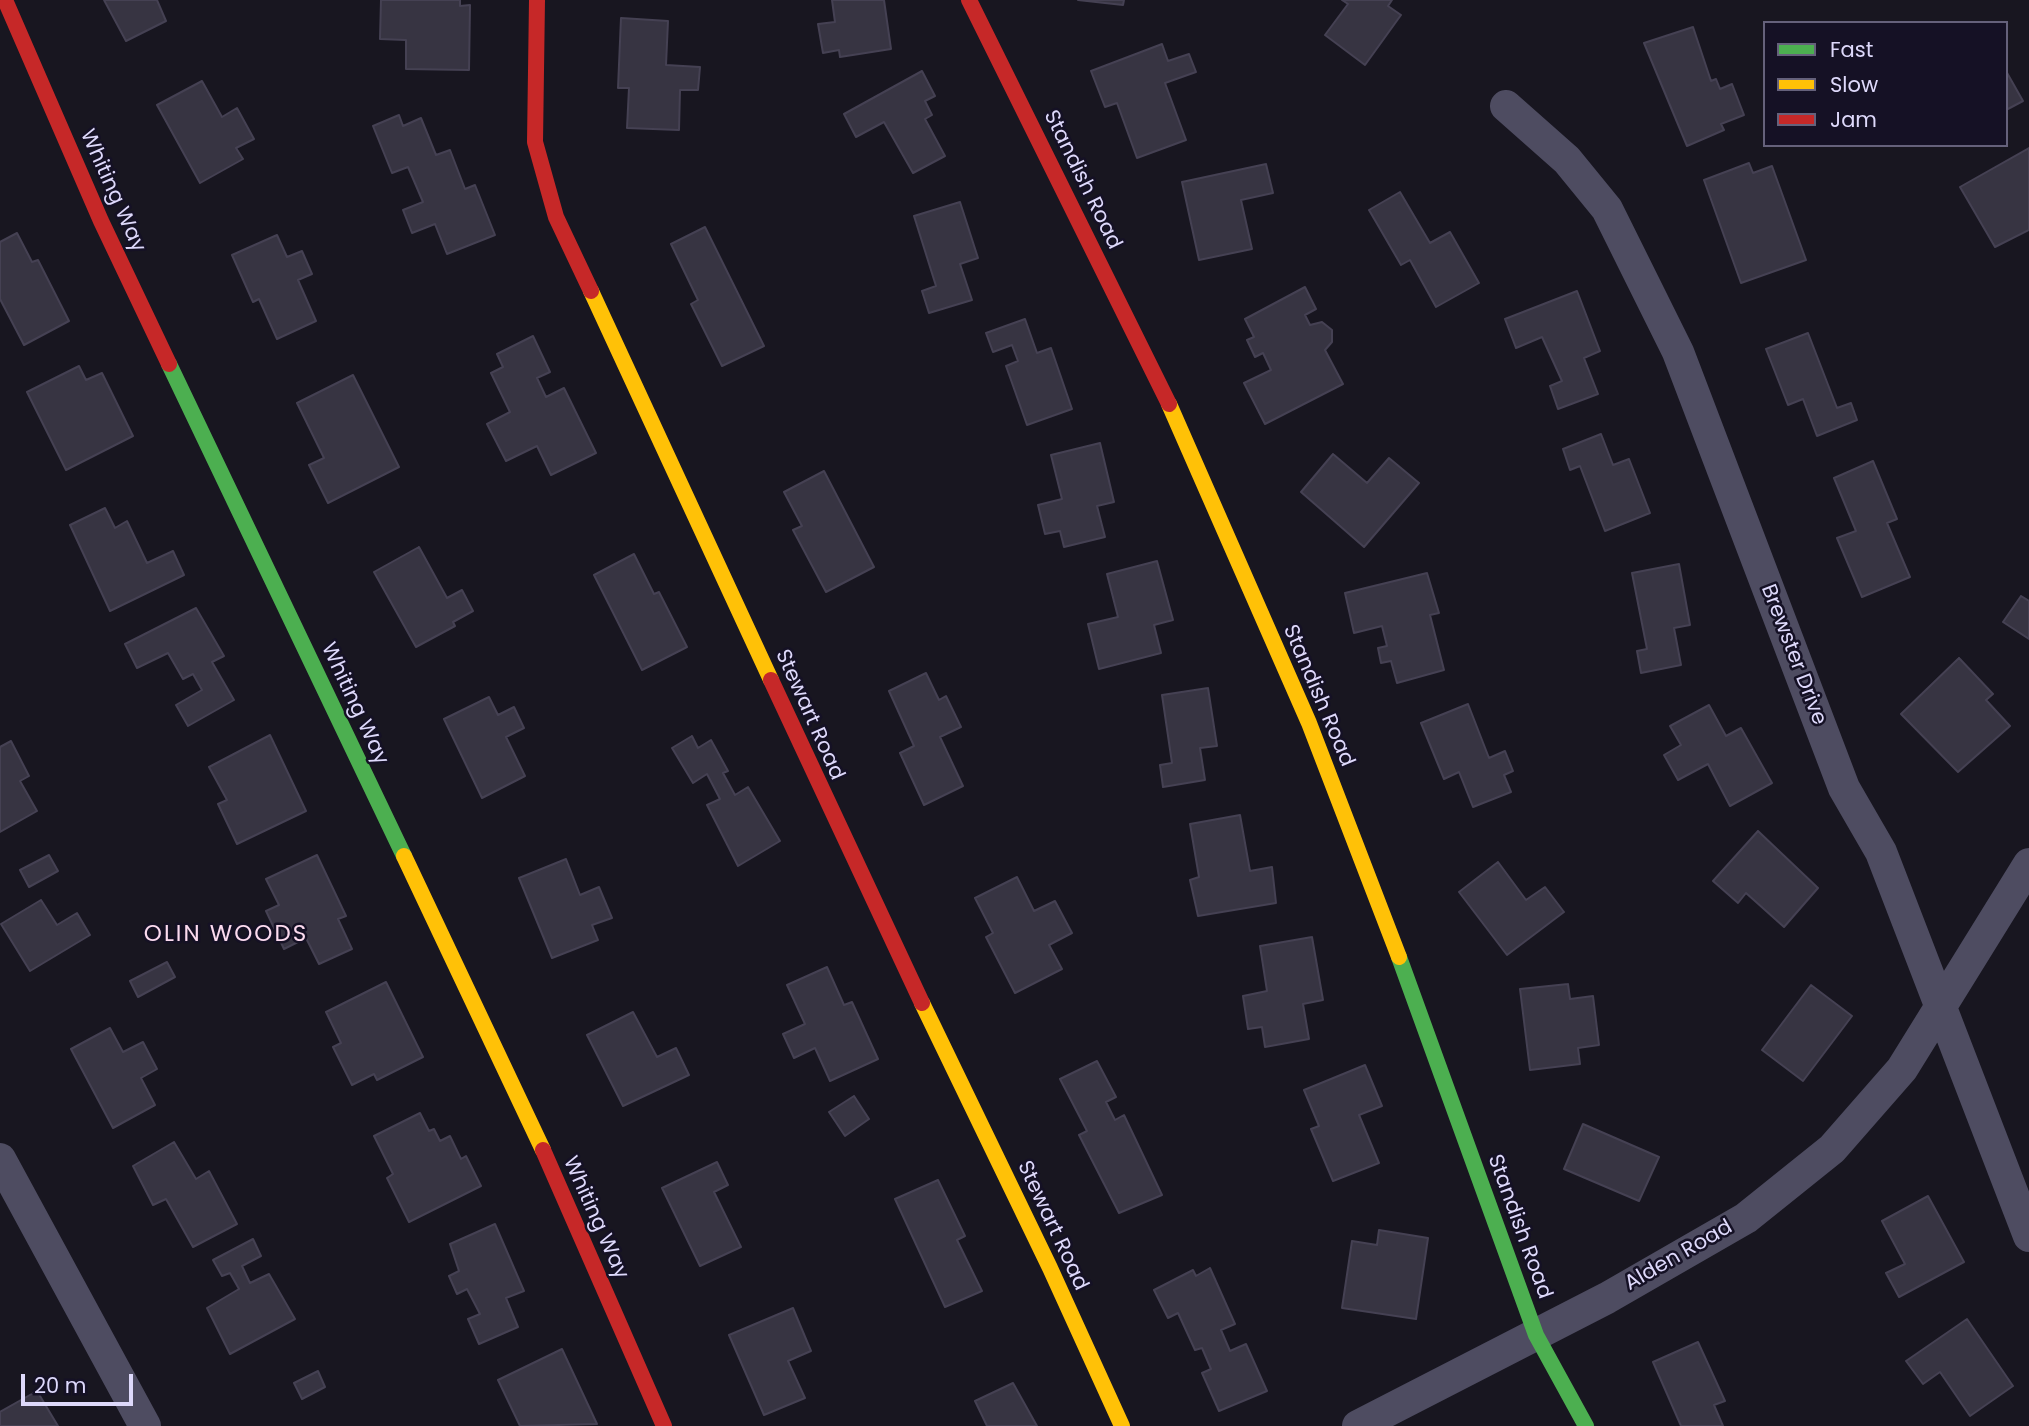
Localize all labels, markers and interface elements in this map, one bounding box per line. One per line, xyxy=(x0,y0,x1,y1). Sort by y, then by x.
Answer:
legend xyxy=(1763,21,2008,147)
text: Fast xyxy=(1830,35,1873,64)
text: Slow xyxy=(1830,70,1878,99)
text: Jam xyxy=(1830,105,1877,134)
street label: Standish Road xyxy=(1037,106,1127,254)
street label: Whiting Way xyxy=(74,126,150,256)
street label: Brewster Drive xyxy=(1755,581,1831,729)
street label: Standish Road xyxy=(1277,621,1359,771)
street label: Whiting Way xyxy=(315,639,393,769)
street label: Stewart Road xyxy=(769,646,849,784)
district label: OLIN WOODS xyxy=(145,921,307,949)
street label: Standish Road xyxy=(1481,1151,1557,1303)
street label: Whiting Way xyxy=(557,1153,633,1283)
street label: Stewart Road xyxy=(1011,1157,1093,1295)
street label: Alden Road xyxy=(1621,1215,1737,1297)
scale bar xyxy=(24,1360,136,1404)
text: 20 m xyxy=(34,1371,87,1400)

